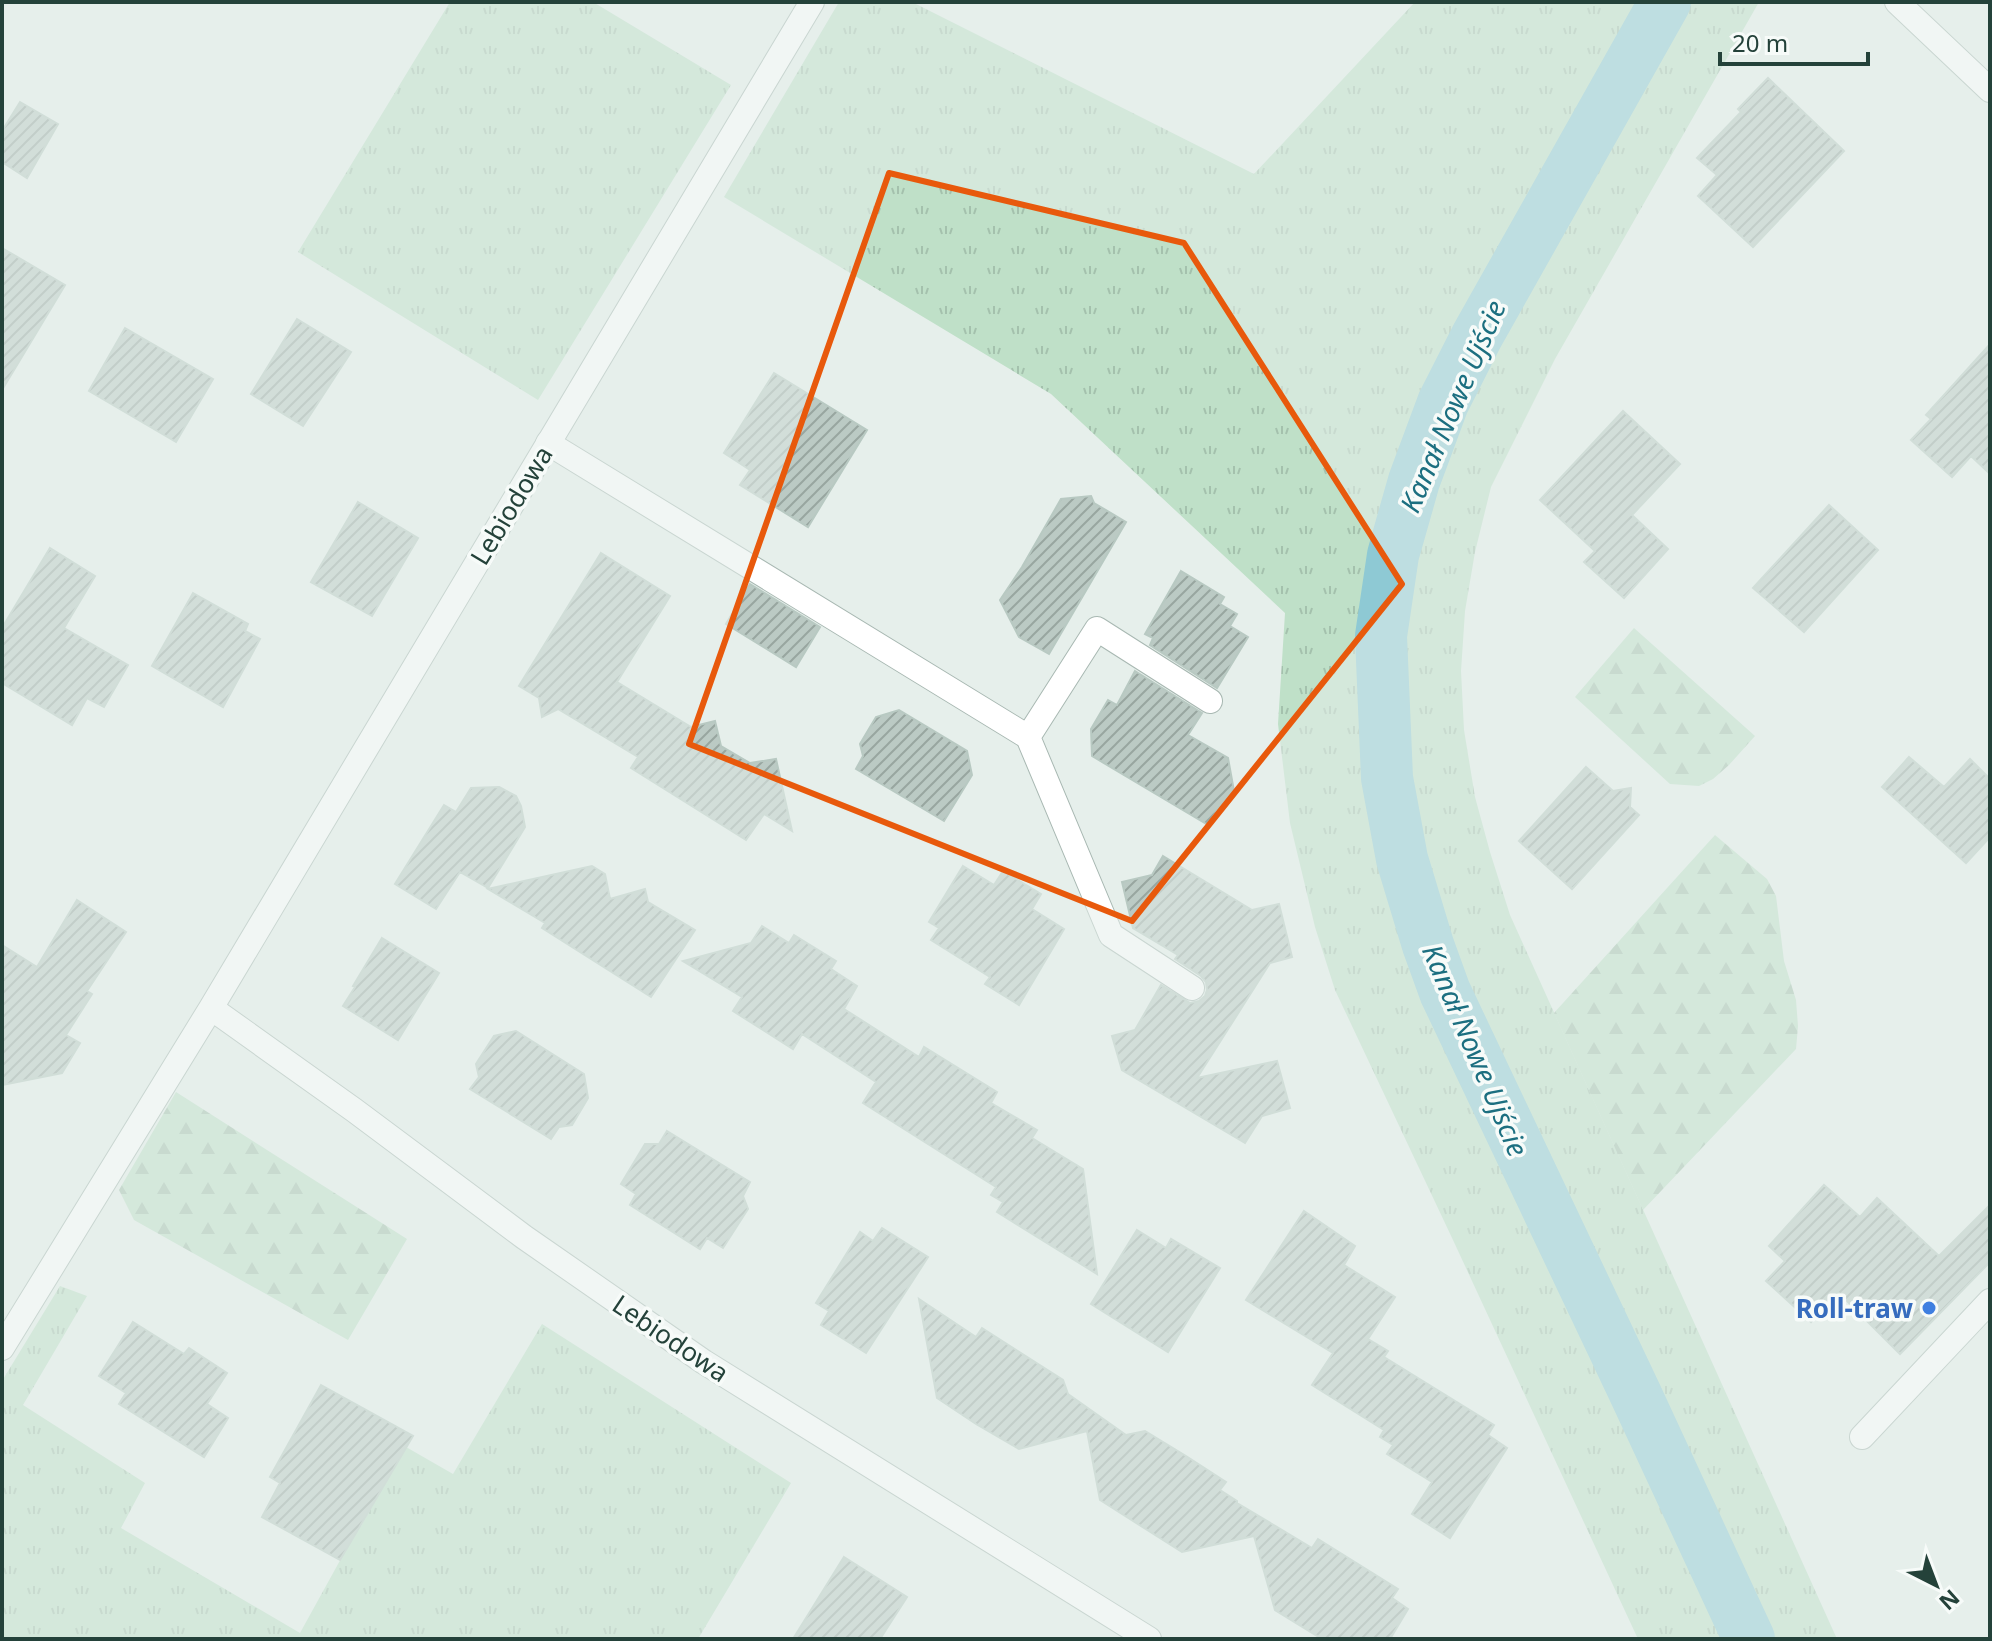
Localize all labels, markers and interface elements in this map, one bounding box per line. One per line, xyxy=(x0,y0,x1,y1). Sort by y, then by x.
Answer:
scale bar xyxy=(1720,16,1868,66)
text: 20 m xyxy=(1732,26,1788,59)
water label: Kanał Nowe Ujście xyxy=(1390,294,1514,518)
street label: Lebiodowa xyxy=(461,439,561,571)
water label: Kanał Nowe Ujście xyxy=(1414,938,1538,1162)
street label: Lebiodowa xyxy=(606,1286,736,1390)
place label: Roll-traw xyxy=(1796,1290,1913,1326)
marker: Roll-traw xyxy=(1920,1299,1938,1317)
north arrow xyxy=(1896,1545,1976,1625)
text: N xyxy=(1933,1583,1967,1618)

